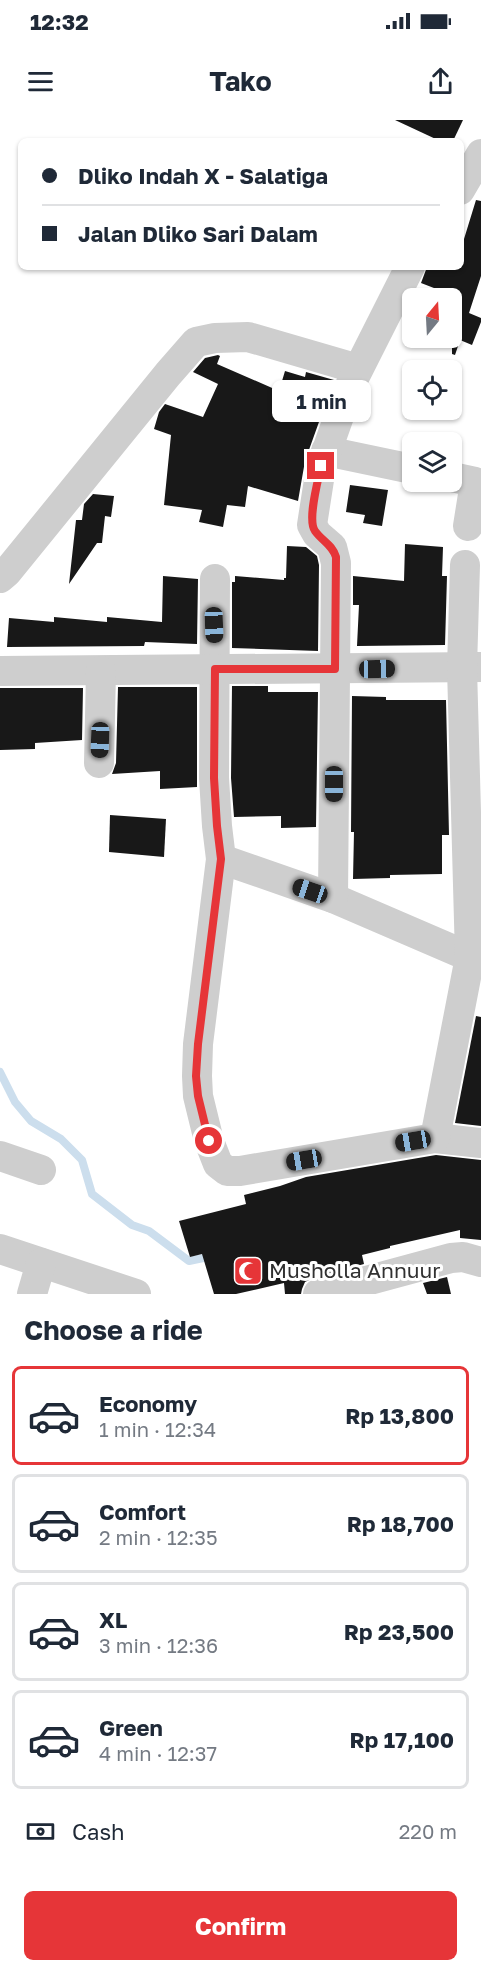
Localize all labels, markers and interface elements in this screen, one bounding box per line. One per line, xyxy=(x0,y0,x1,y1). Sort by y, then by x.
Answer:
text: 12:32 xyxy=(30,8,89,35)
icon: menu xyxy=(24,65,57,98)
text: Tako xyxy=(209,65,272,97)
icon: share xyxy=(424,65,457,98)
text: Dliko Indah X - Salatiga xyxy=(78,162,328,189)
text: Jalan Dliko Sari Dalam xyxy=(78,220,318,247)
north arrow xyxy=(402,288,462,348)
map controls xyxy=(402,288,462,492)
button: locate xyxy=(402,360,462,420)
callout: 1 min xyxy=(272,379,370,421)
text: 1 min xyxy=(296,389,347,413)
button: layers xyxy=(402,432,462,492)
route end xyxy=(307,452,334,479)
car xyxy=(204,607,224,643)
car xyxy=(359,660,395,678)
car xyxy=(90,722,110,758)
car xyxy=(325,766,343,802)
car xyxy=(290,877,330,905)
route start xyxy=(195,1127,222,1154)
car xyxy=(394,1129,432,1153)
car xyxy=(285,1148,323,1172)
mosque icon: Musholla Annuur xyxy=(232,1255,264,1287)
place label: Musholla Annuur xyxy=(269,1257,440,1283)
text: Choose a ride xyxy=(24,1314,203,1346)
icon: car xyxy=(27,1389,81,1443)
text: Economy xyxy=(99,1390,197,1417)
text: Rp 13,800 xyxy=(345,1402,454,1429)
text: 1 min · 12:34 xyxy=(99,1417,216,1441)
icon: car xyxy=(27,1497,81,1551)
text: Comfort xyxy=(99,1498,186,1525)
text: Rp 18,700 xyxy=(347,1510,454,1537)
text: 2 min · 12:35 xyxy=(99,1525,218,1549)
icon: car xyxy=(27,1605,81,1659)
text: XL xyxy=(99,1606,127,1633)
text: Rp 23,500 xyxy=(344,1618,454,1645)
text: 3 min · 12:36 xyxy=(99,1633,218,1657)
icon: car xyxy=(27,1713,81,1767)
text: Green xyxy=(99,1714,163,1741)
text: Rp 17,100 xyxy=(349,1726,454,1753)
text: 4 min · 12:37 xyxy=(99,1741,217,1765)
icon: cash xyxy=(24,1815,57,1848)
text: Cash xyxy=(72,1818,125,1845)
text: 220 m xyxy=(399,1819,457,1843)
button: Confirm xyxy=(24,1891,457,1960)

